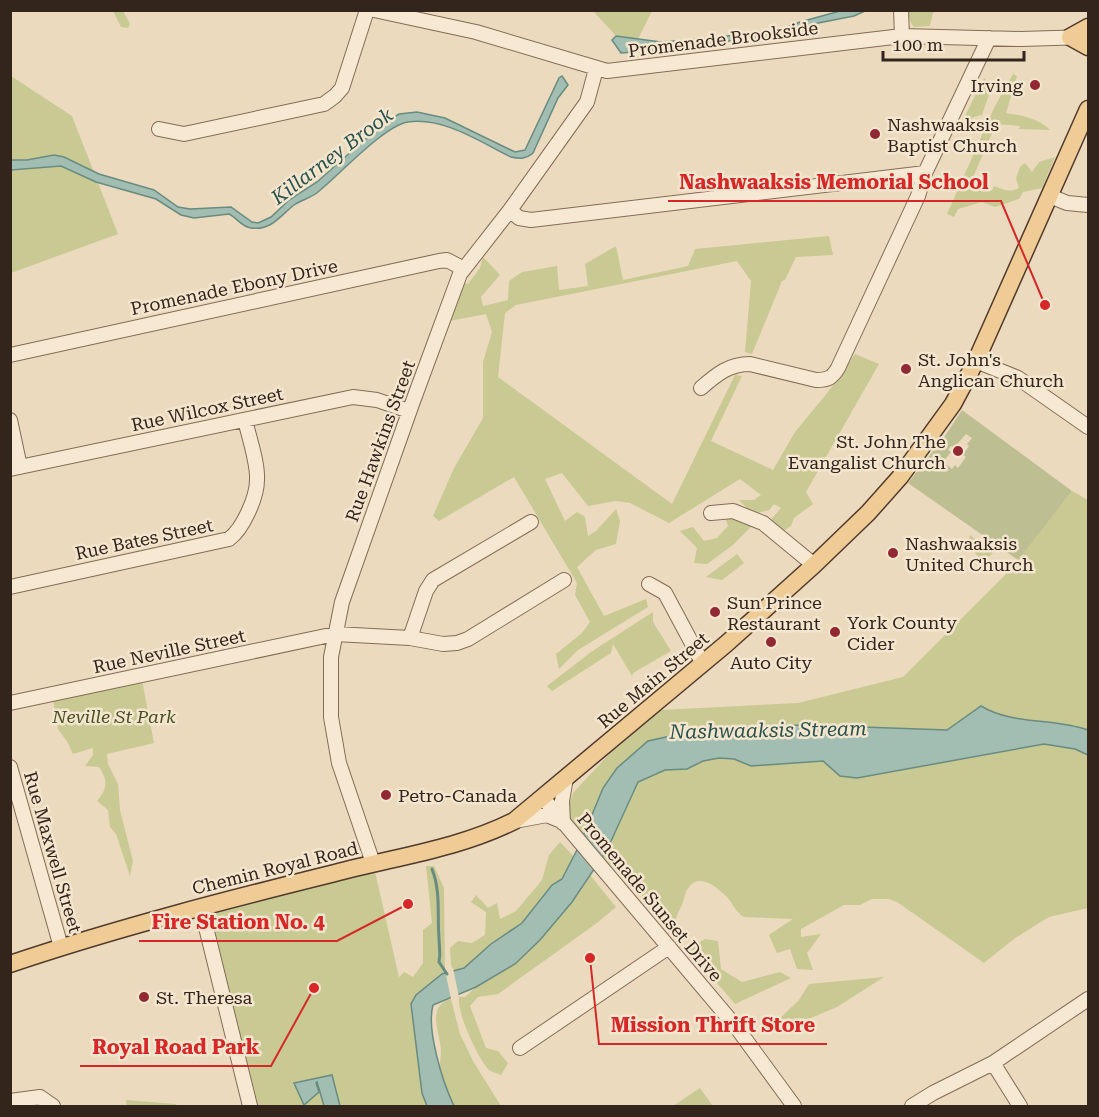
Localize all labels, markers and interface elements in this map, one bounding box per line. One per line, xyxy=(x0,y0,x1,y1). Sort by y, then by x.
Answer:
street label: Promenade Brookside xyxy=(627,17,820,61)
scale bar xyxy=(883,24,1024,62)
text: 100 m xyxy=(892,34,943,55)
place label: Irving xyxy=(970,75,1024,96)
marker: Irving xyxy=(1028,78,1042,92)
water label: Killarney Brook xyxy=(266,102,398,210)
place label: Nashwaaksis Baptist Church xyxy=(887,114,1018,156)
marker: Nashwaaksis Baptist Church xyxy=(868,127,882,141)
callout: Nashwaaksis Memorial School xyxy=(668,163,1001,201)
text: Nashwaaksis Memorial School xyxy=(679,170,989,194)
street label: Promenade Ebony Drive xyxy=(129,255,340,319)
place label: St. John's Anglican Church xyxy=(918,349,1065,391)
street label: Rue Hawkins Street xyxy=(341,357,419,525)
marker: St. John's Anglican Church xyxy=(899,362,913,376)
street label: Rue Wilcox Street xyxy=(129,383,285,435)
place label: St. John The Evangalist Church xyxy=(788,431,946,473)
marker: St. John The Evangalist Church xyxy=(951,444,965,458)
street label: Rue Bates Street xyxy=(73,514,215,564)
place label: Nashwaaksis United Church xyxy=(905,533,1034,575)
marker: Nashwaaksis United Church xyxy=(886,546,900,560)
place label: Sun Prince Restaurant xyxy=(727,592,822,634)
marker: Sun Prince Restaurant xyxy=(708,605,722,619)
place label: York County Cider xyxy=(847,612,957,654)
street label: Rue Neville Street xyxy=(91,625,247,677)
marker: York County Cider xyxy=(828,625,842,639)
street label: Rue Main Street xyxy=(593,627,713,732)
marker: Auto City xyxy=(764,635,778,649)
place label: Auto City xyxy=(730,652,812,673)
park label: Neville St Park xyxy=(51,706,176,727)
water label: Nashwaaksis Stream xyxy=(668,716,867,744)
street label: Rue Maxwell Street xyxy=(20,769,86,936)
place label: Petro-Canada xyxy=(398,785,517,806)
marker: Petro-Canada xyxy=(379,788,393,802)
street label: Promenade Sunset Drive xyxy=(573,808,727,986)
street label: Chemin Royal Road xyxy=(190,837,360,899)
callout: Fire Station No. 4 xyxy=(139,903,337,941)
text: Fire Station No. 4 xyxy=(151,910,325,934)
place label: St. Theresa xyxy=(156,987,252,1008)
marker: St. Theresa xyxy=(137,990,151,1004)
callout: Mission Thrift Store xyxy=(599,1006,827,1044)
text: Mission Thrift Store xyxy=(611,1013,816,1037)
callout: Royal Road Park xyxy=(80,1028,271,1066)
text: Royal Road Park xyxy=(92,1035,260,1059)

